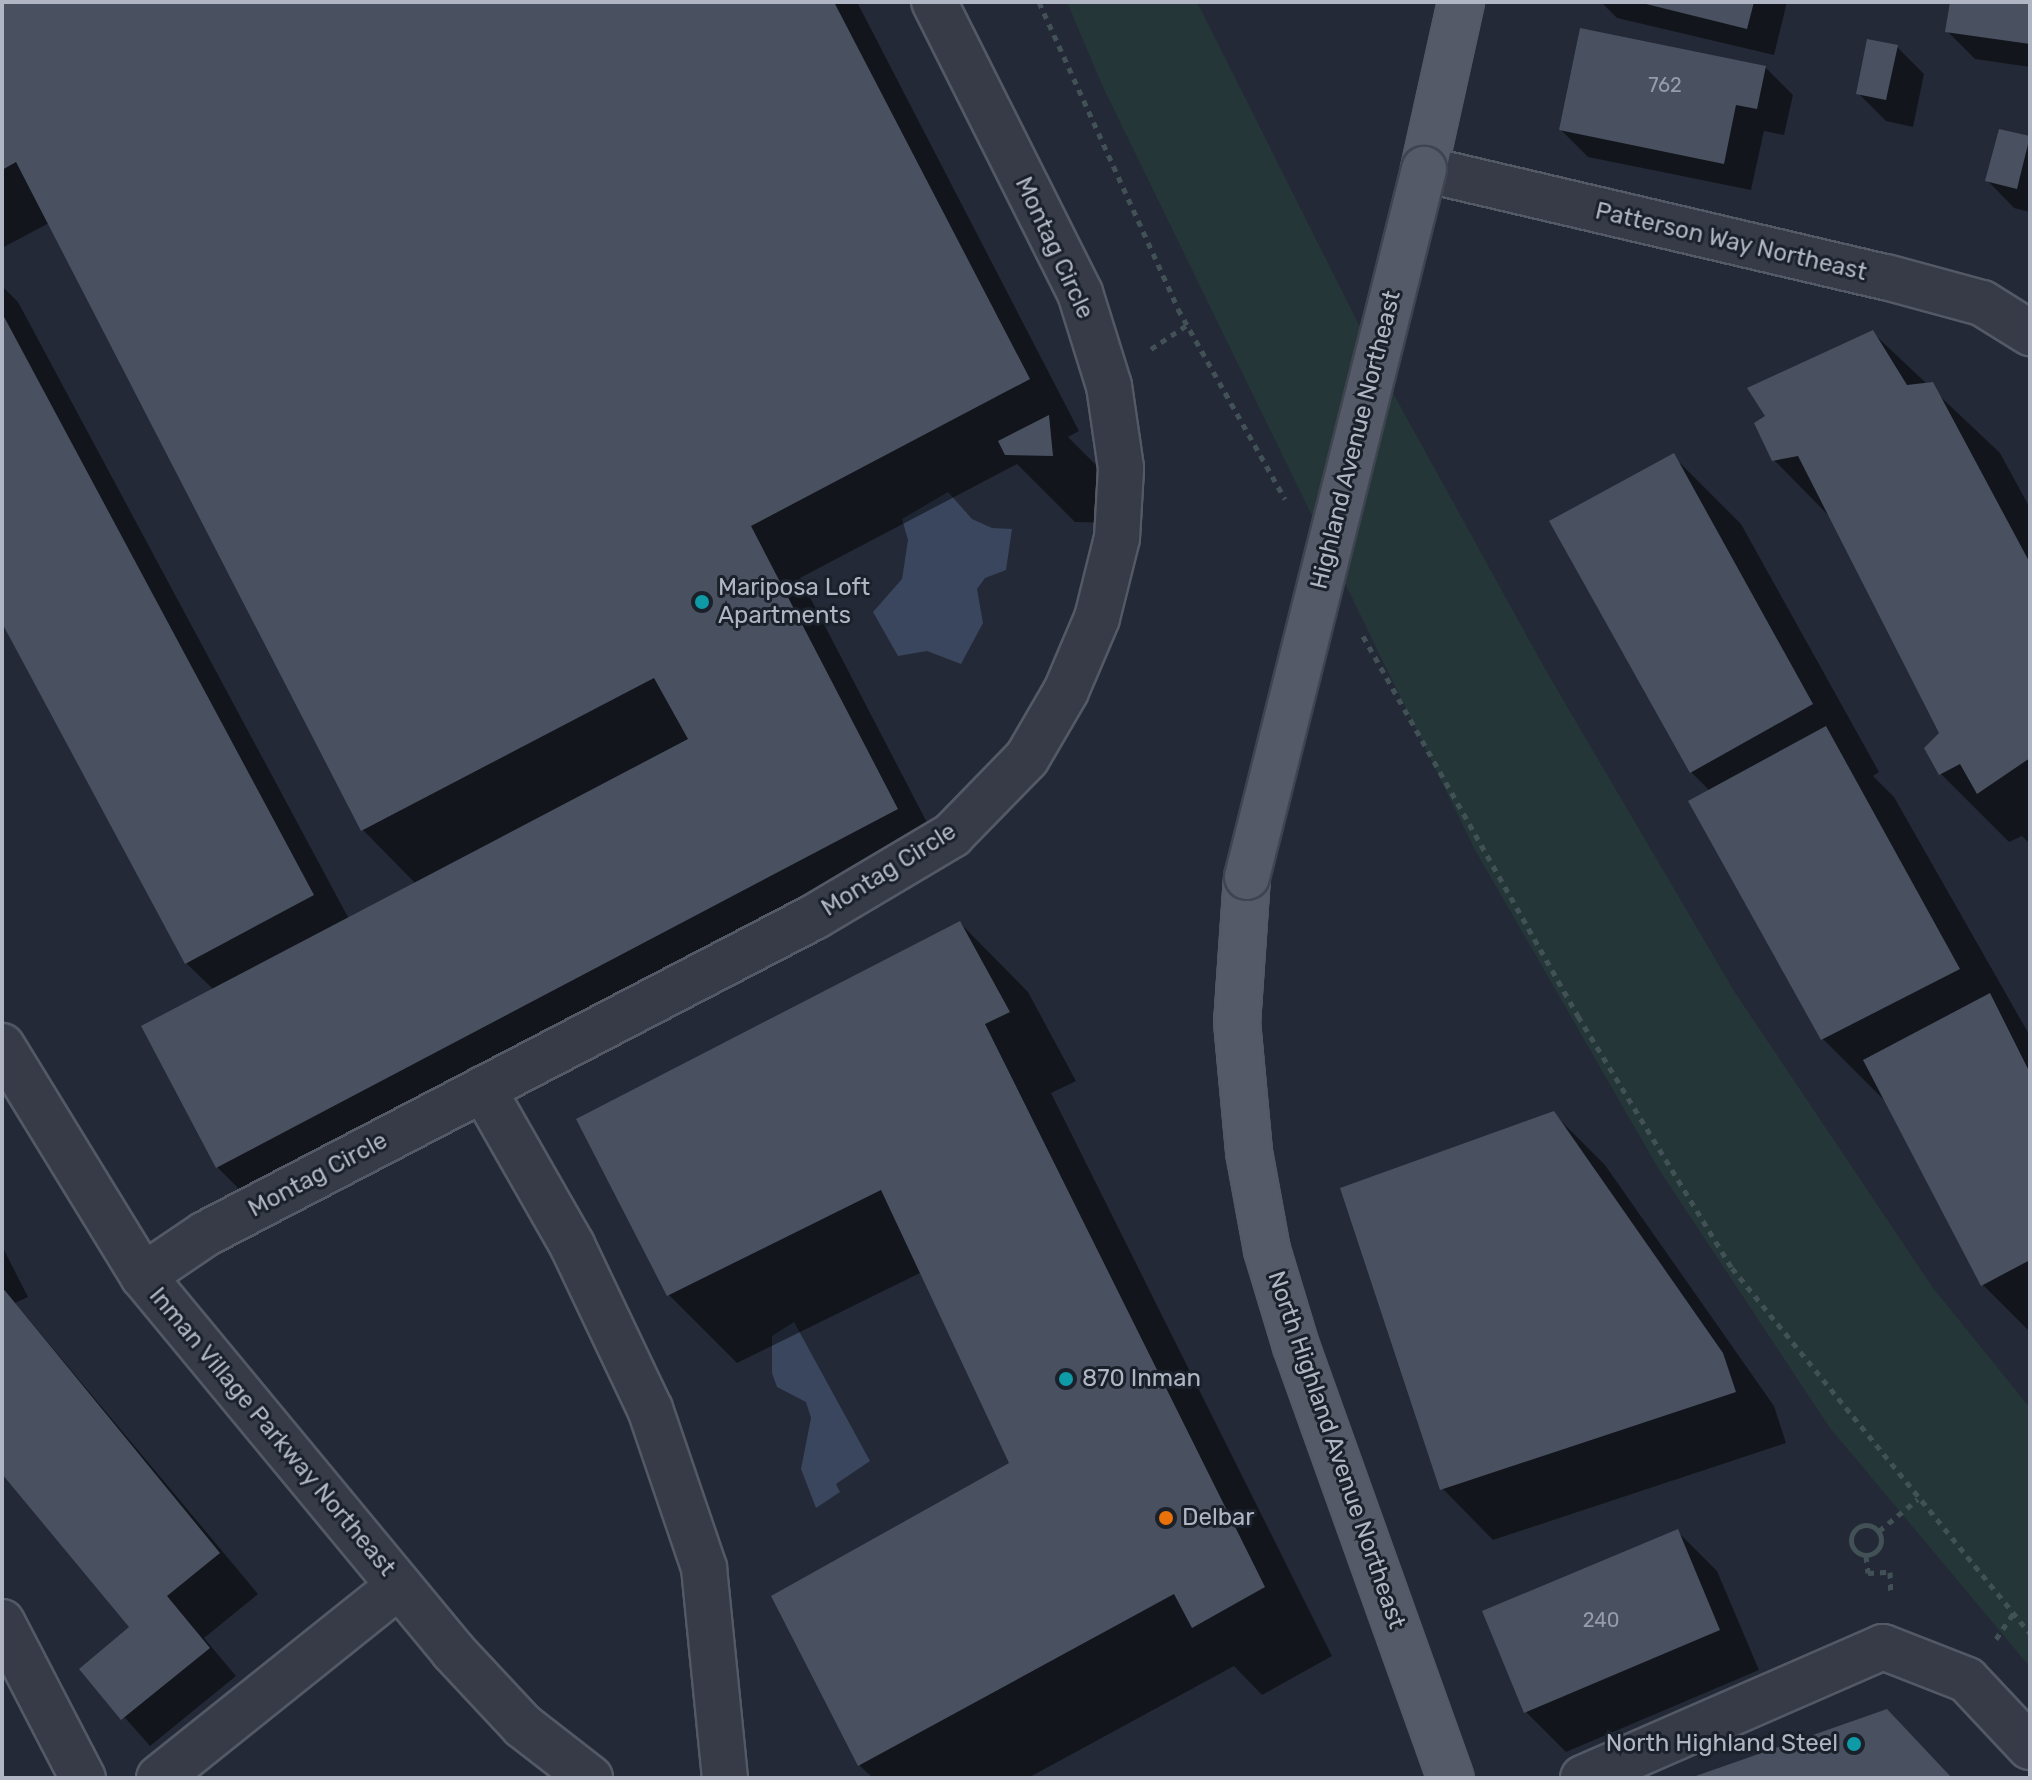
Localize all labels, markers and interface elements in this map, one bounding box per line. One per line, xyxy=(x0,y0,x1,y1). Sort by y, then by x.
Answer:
house number: 762 xyxy=(1648,73,1682,97)
street label: Montag Circle xyxy=(1009,172,1099,324)
street label: Patterson Way Northeast xyxy=(1592,197,1870,287)
street label: Highland Avenue Northeast xyxy=(1305,287,1407,593)
place label: Mariposa Loft Apartments xyxy=(718,574,870,630)
marker: Mariposa Loft Apartments xyxy=(693,593,711,611)
street label: Montag Circle xyxy=(816,817,962,923)
street label: Montag Circle xyxy=(244,1126,392,1224)
street label: North Highland Avenue Northeast xyxy=(1261,1267,1411,1633)
street label: Inman Village Parkway Northeast xyxy=(142,1281,402,1583)
place label: 870 Inman xyxy=(1082,1365,1201,1393)
marker: 870 Inman xyxy=(1057,1370,1075,1388)
place label: Delbar xyxy=(1182,1504,1254,1532)
marker: Delbar xyxy=(1157,1509,1175,1527)
house number: 240 xyxy=(1583,1608,1619,1632)
place label: North Highland Steel xyxy=(1606,1730,1838,1758)
marker: North Highland Steel xyxy=(1845,1735,1863,1753)

